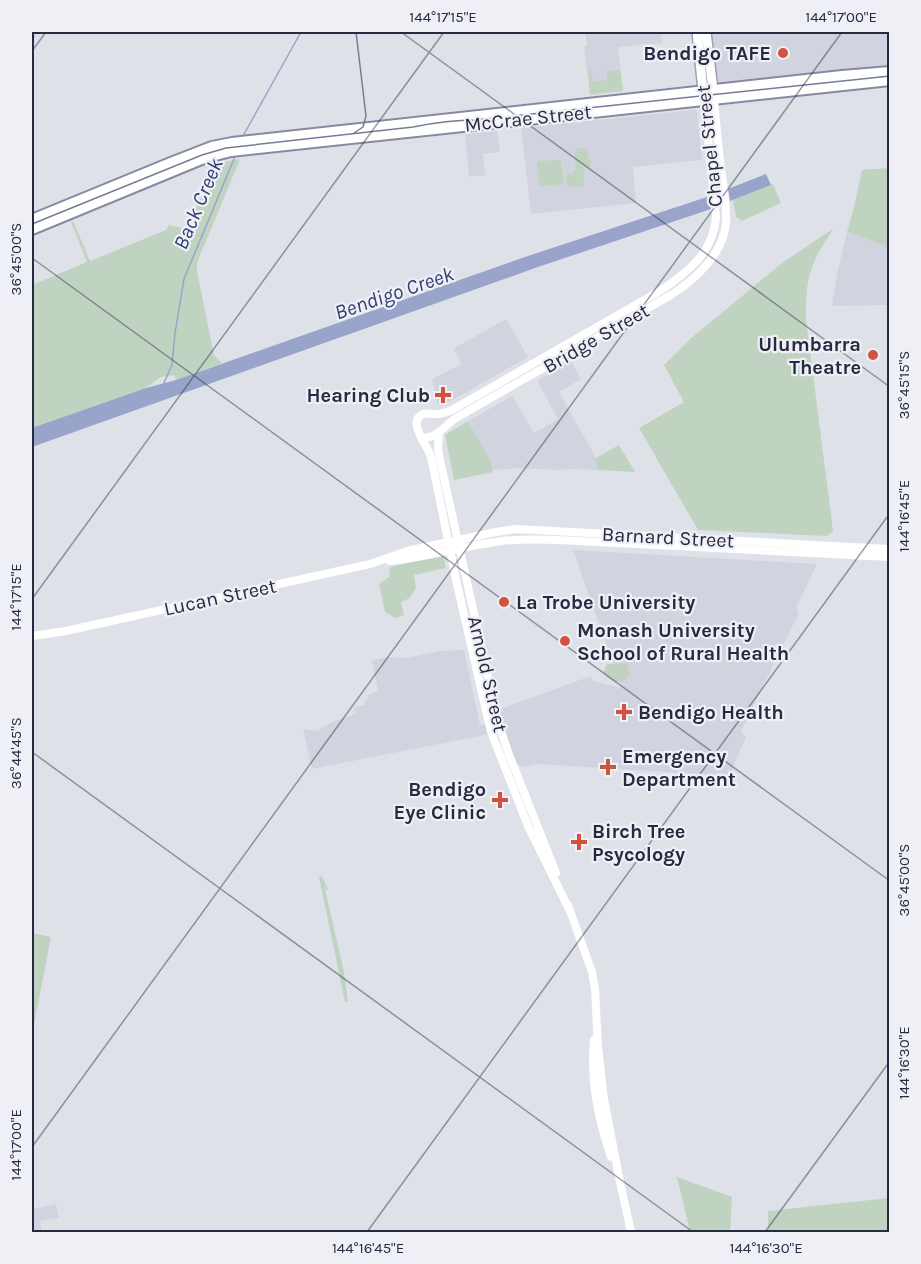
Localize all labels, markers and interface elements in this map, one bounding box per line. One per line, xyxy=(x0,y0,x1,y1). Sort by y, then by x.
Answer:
text: 144°17'15"E xyxy=(409,8,477,26)
text: 144°17'00"E xyxy=(805,8,877,26)
place label: Bendigo TAFE xyxy=(643,42,771,65)
marker: Bendigo TAFE xyxy=(776,46,790,60)
street label: Chapel Street xyxy=(692,83,727,208)
street label: McCrae Street xyxy=(463,100,593,137)
water label: Back Creek xyxy=(168,155,228,253)
text: 36°45'00"S xyxy=(7,223,25,295)
water label: Bendigo Creek xyxy=(331,261,457,325)
street label: Bridge Street xyxy=(539,299,654,378)
place label: Ulumbarra Theatre xyxy=(758,333,861,379)
marker: Ulumbarra Theatre xyxy=(866,348,880,362)
text: 36°45'15"S xyxy=(895,351,913,419)
place label: Hearing Club xyxy=(306,384,430,407)
marker: Hearing Club xyxy=(434,386,452,404)
text: 144°16'45"E xyxy=(895,480,913,552)
street label: Barnard Street xyxy=(601,523,735,552)
text: 144°17'15"E xyxy=(7,563,25,631)
street label: Lucan Street xyxy=(162,574,279,621)
place label: La Trobe University xyxy=(516,591,695,614)
marker: La Trobe University xyxy=(497,595,511,609)
street label: Arnold Street xyxy=(463,614,512,735)
place label: Monash University School of Rural Health xyxy=(577,619,789,665)
marker: Monash University School of Rural Health xyxy=(558,634,572,648)
place label: Bendigo Health xyxy=(638,701,784,724)
marker: Bendigo Health xyxy=(615,703,633,721)
text: 36°44'45"S xyxy=(7,717,25,789)
place label: Emergency Department xyxy=(622,745,736,791)
marker: Emergency Department xyxy=(599,758,617,776)
place label: Bendigo Eye Clinic xyxy=(394,778,486,824)
marker: Bendigo Eye Clinic xyxy=(491,791,509,809)
place label: Birch Tree Psycology xyxy=(592,820,685,866)
marker: Birch Tree Psycology xyxy=(570,833,588,851)
text: 36°45'00"S xyxy=(895,844,913,916)
text: 144°16'30"E xyxy=(895,1026,913,1100)
text: 144°17'00"E xyxy=(7,1109,25,1181)
text: 144°16'45"E xyxy=(332,1239,404,1257)
text: 144°16'30"E xyxy=(729,1239,803,1257)

